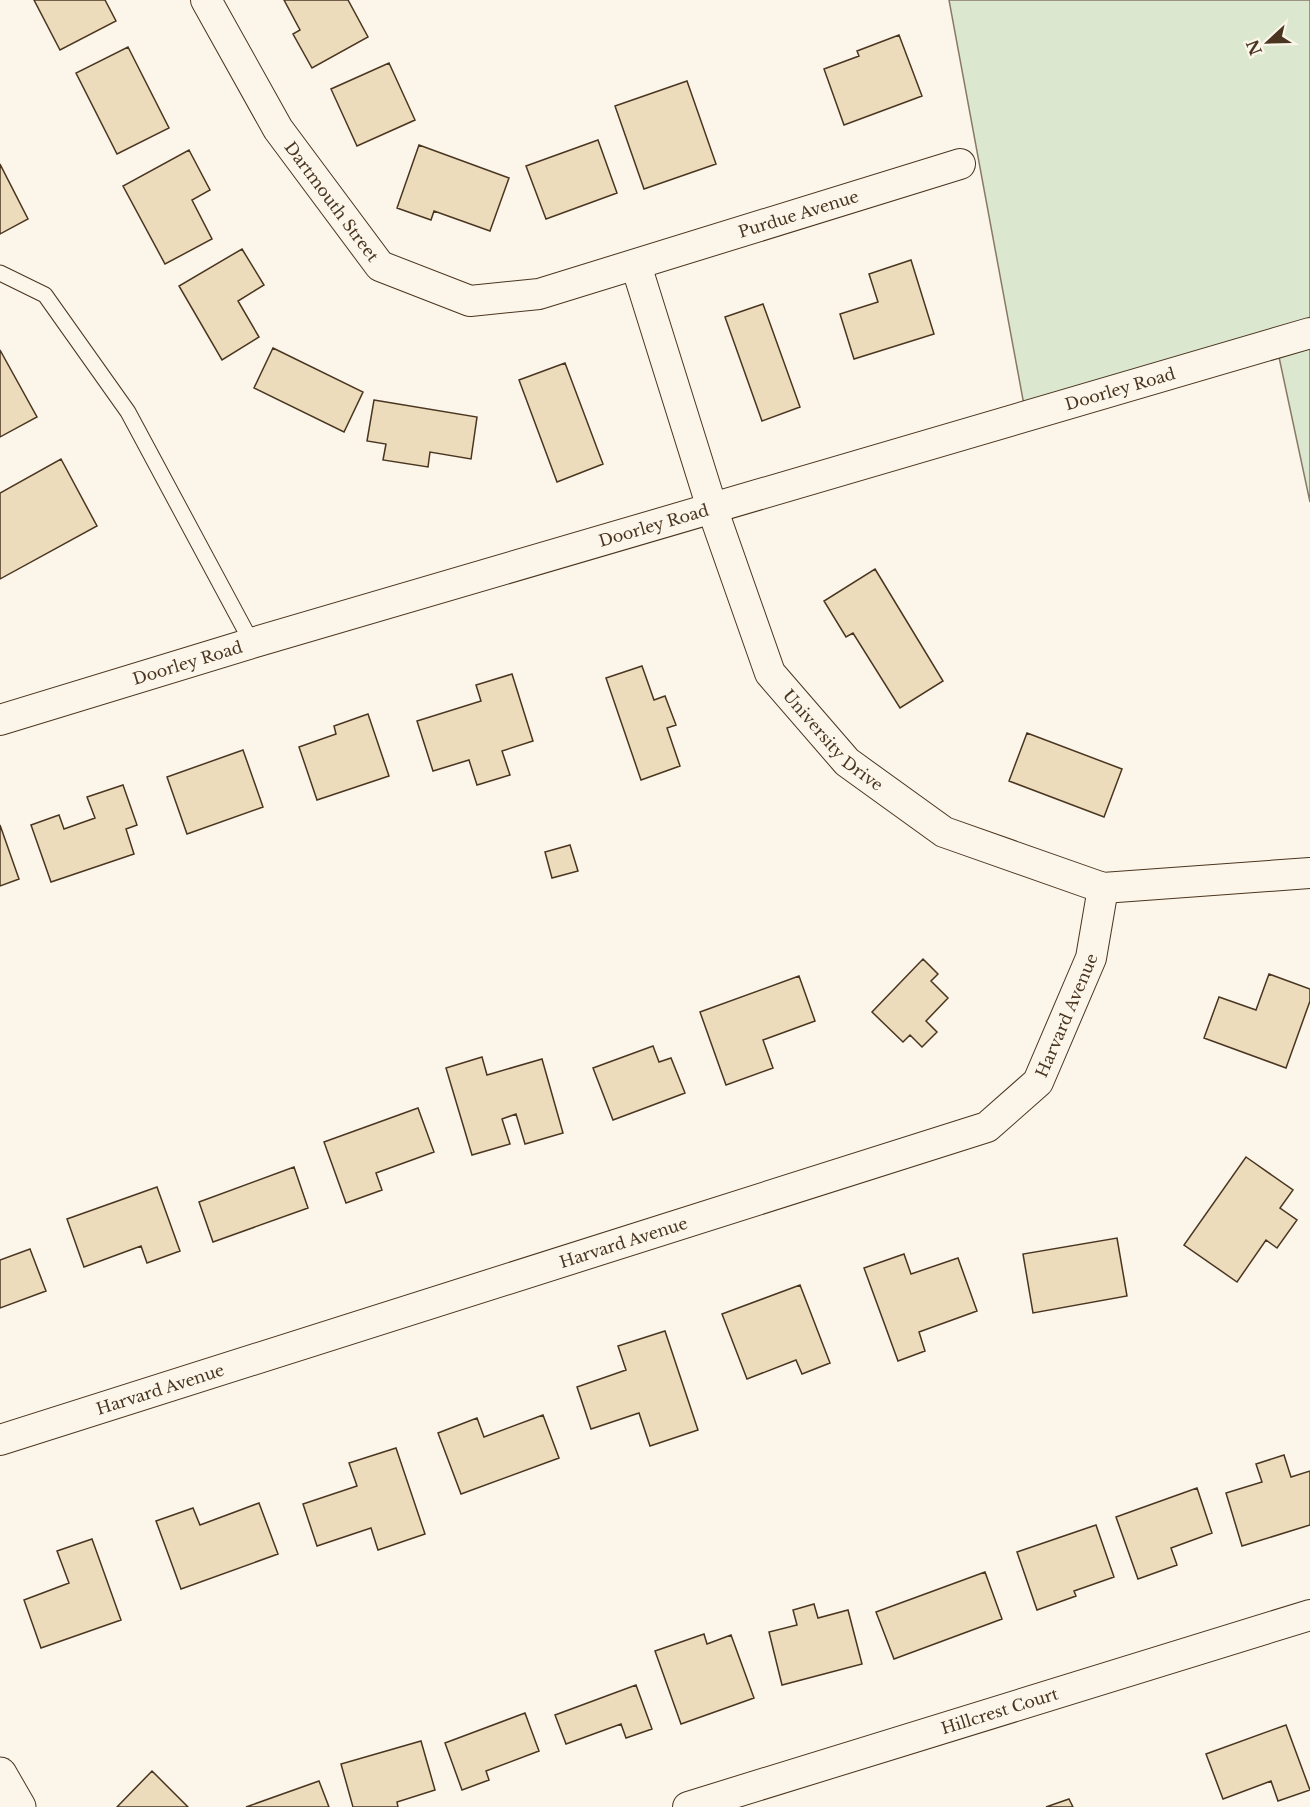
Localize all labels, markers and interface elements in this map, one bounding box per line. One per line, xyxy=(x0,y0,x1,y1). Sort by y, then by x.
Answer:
north arrow xyxy=(1238,12,1298,72)
text: N xyxy=(1242,37,1266,58)
street label: Dartmouth Street xyxy=(281,137,383,265)
street label: Purdue Avenue xyxy=(736,186,861,242)
street label: Doorley Road xyxy=(1063,363,1178,414)
street label: Doorley Road xyxy=(596,500,711,551)
street label: Doorley Road xyxy=(130,636,245,689)
street label: University Drive xyxy=(779,685,887,795)
street label: Harvard Avenue xyxy=(1031,950,1102,1080)
street label: Harvard Avenue xyxy=(557,1213,690,1272)
street label: Harvard Avenue xyxy=(94,1360,227,1419)
street label: Hillcrest Court xyxy=(938,1683,1061,1738)

